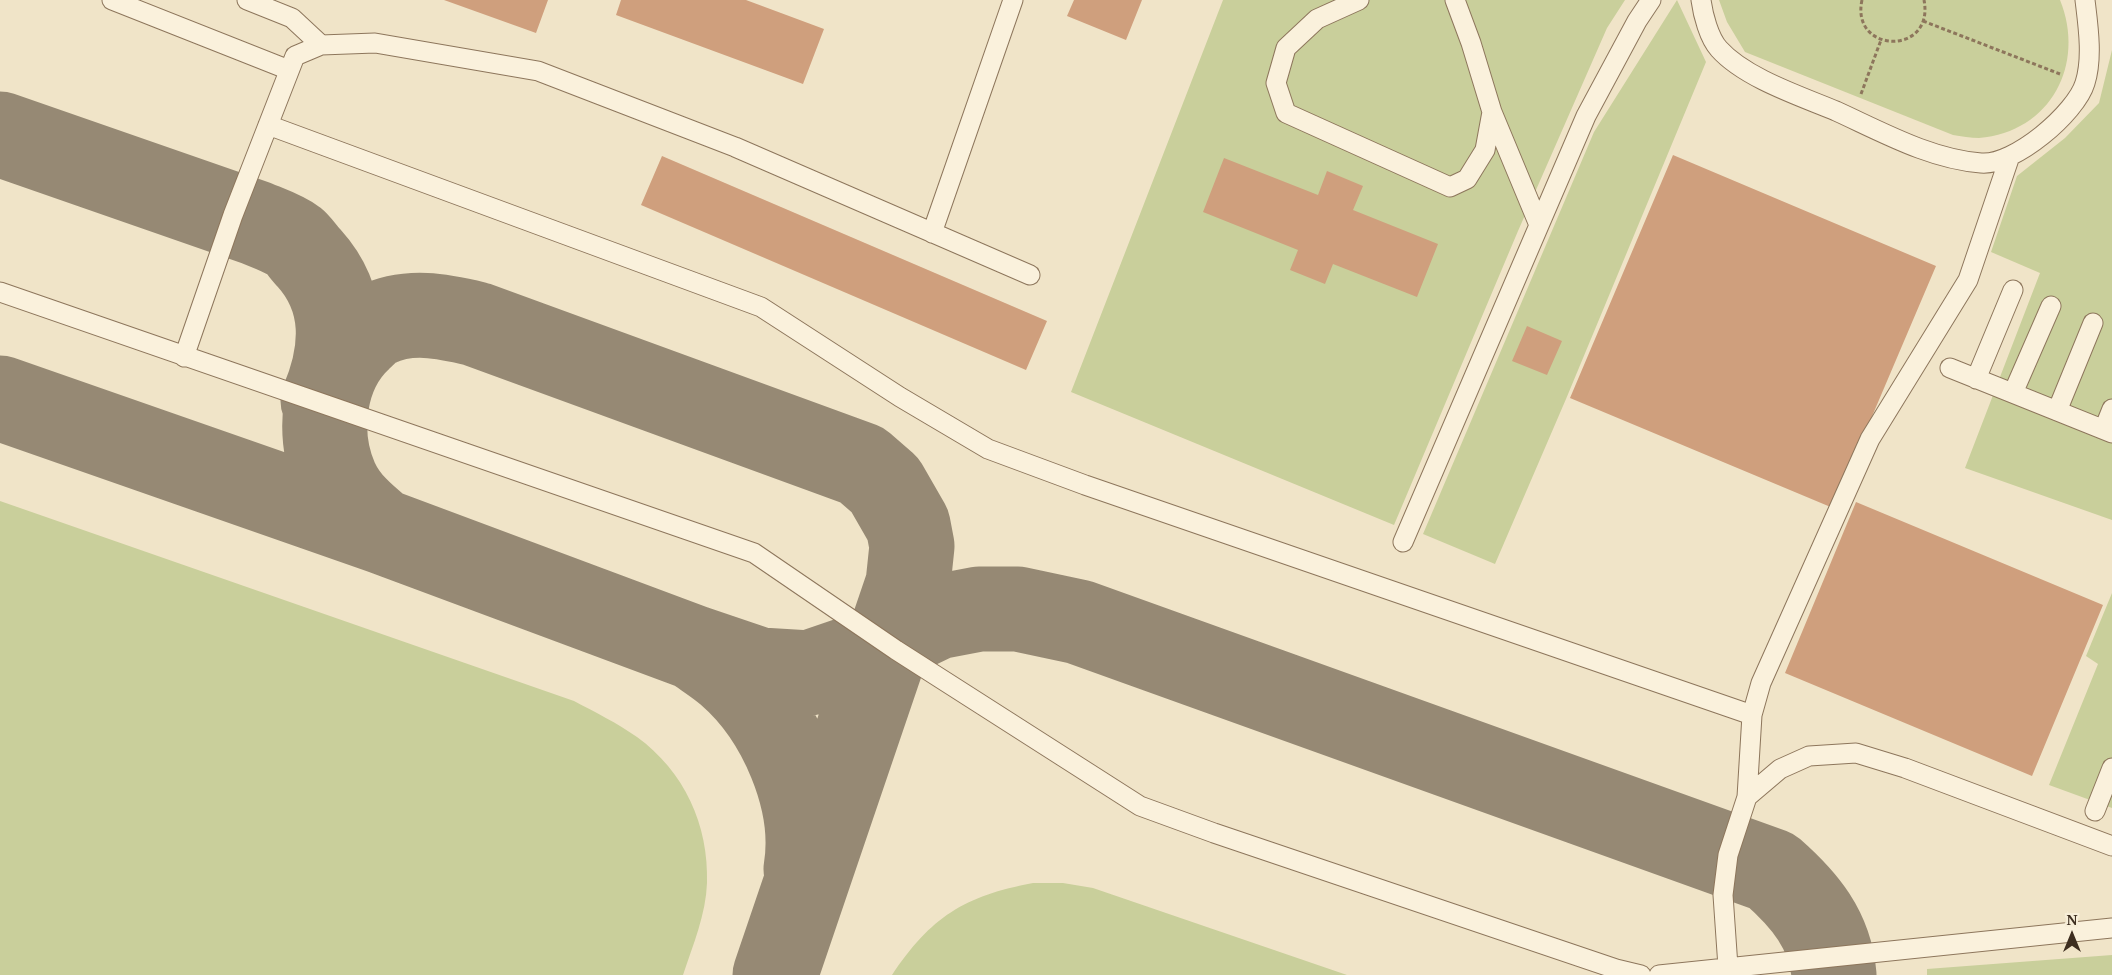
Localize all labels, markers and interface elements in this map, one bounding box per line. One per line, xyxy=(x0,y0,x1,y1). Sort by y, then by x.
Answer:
north arrow xyxy=(2047,910,2097,960)
text: N xyxy=(2066,910,2078,929)

